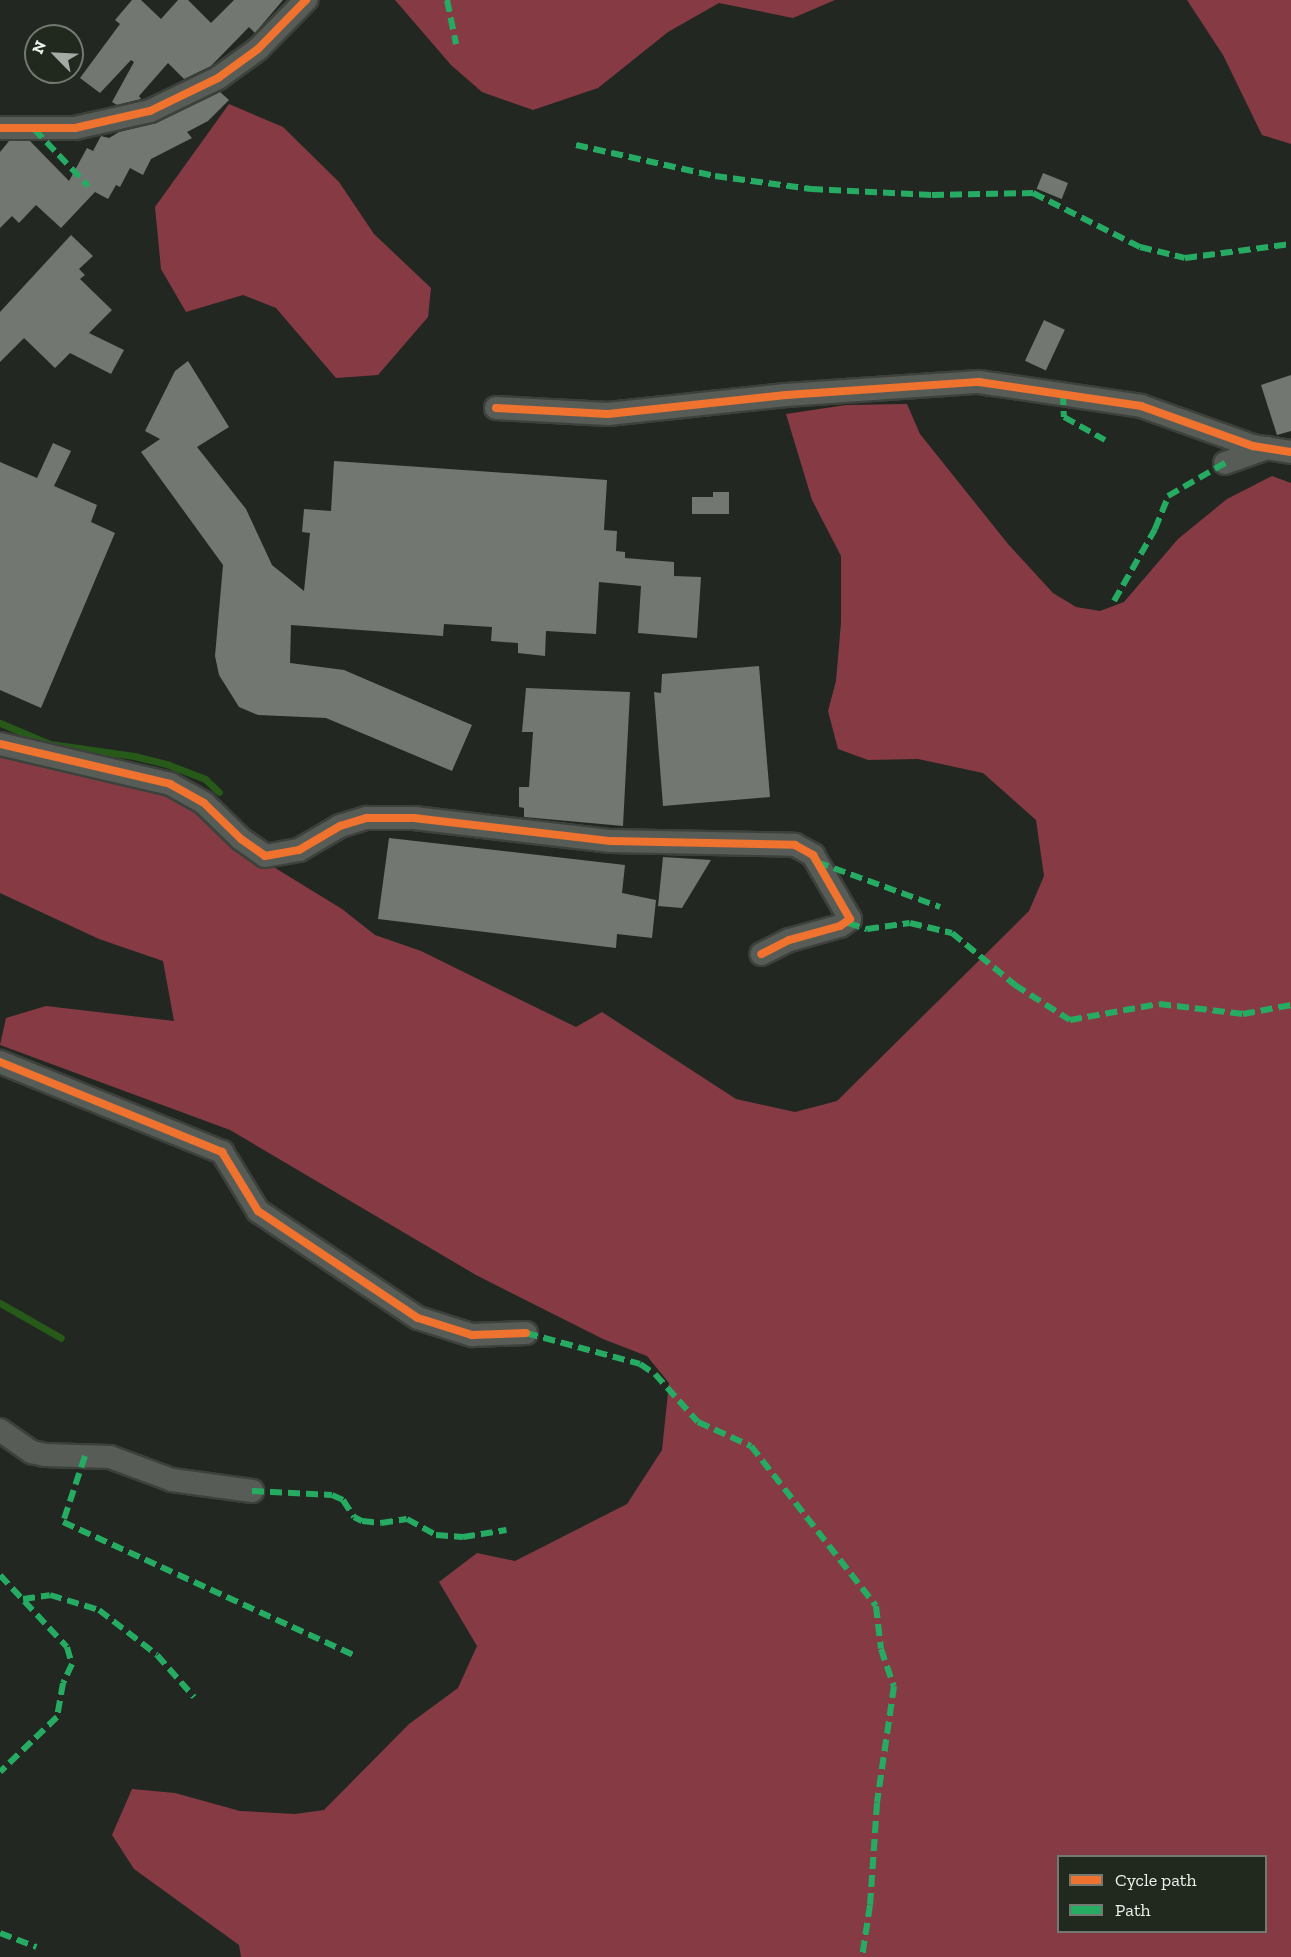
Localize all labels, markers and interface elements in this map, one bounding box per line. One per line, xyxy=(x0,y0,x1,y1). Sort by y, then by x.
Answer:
north arrow xyxy=(24,24,84,84)
text: N xyxy=(28,38,50,57)
legend xyxy=(1057,1855,1267,1933)
text: Cycle path xyxy=(1115,1869,1197,1891)
text: Path xyxy=(1115,1899,1151,1921)

